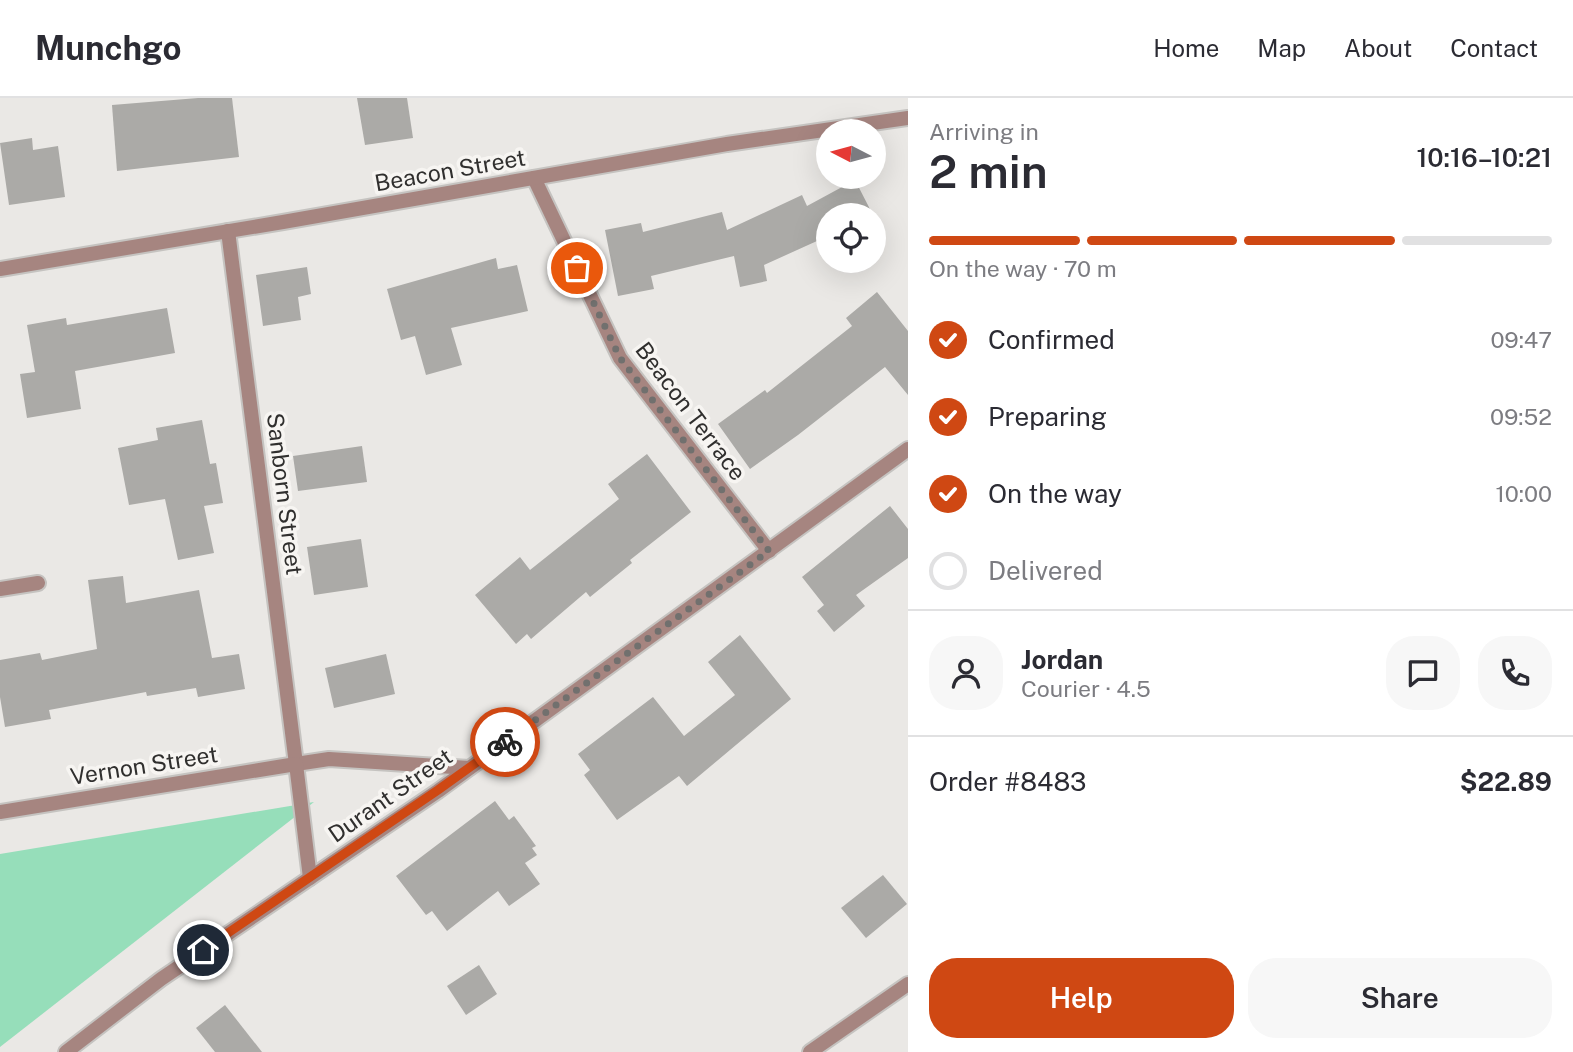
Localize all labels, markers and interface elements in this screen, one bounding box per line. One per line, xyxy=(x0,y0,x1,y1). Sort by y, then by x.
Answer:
text: Munchgo xyxy=(35,29,181,67)
text: Home xyxy=(1153,34,1219,62)
text: Map xyxy=(1257,34,1306,62)
text: About xyxy=(1344,34,1412,62)
text: Contact xyxy=(1450,34,1538,62)
text: Arriving in xyxy=(929,118,1039,145)
north arrow xyxy=(816,119,886,189)
map controls xyxy=(816,119,886,273)
text: 10:16–10:21 xyxy=(1416,142,1552,173)
street label: Beacon Street xyxy=(373,143,527,197)
text: 2 min xyxy=(929,144,1048,198)
button: locate xyxy=(816,203,886,273)
pin xyxy=(547,238,607,298)
icon: bag xyxy=(558,249,596,287)
text: On the way · 70 m xyxy=(929,255,1117,282)
icon: check xyxy=(929,321,967,359)
text: Confirmed xyxy=(988,324,1115,355)
text: 09:47 xyxy=(1490,326,1552,353)
street label: Beacon Terrace xyxy=(630,337,752,485)
icon: check xyxy=(929,398,967,436)
text: Preparing xyxy=(988,401,1107,432)
text: 09:52 xyxy=(1490,403,1552,430)
street label: Sanborn Street xyxy=(262,411,308,577)
icon: check xyxy=(929,475,967,513)
text: On the way xyxy=(988,478,1122,509)
text: 10:00 xyxy=(1495,480,1552,507)
text: Delivered xyxy=(988,555,1103,586)
button: person xyxy=(929,636,1003,710)
button: chat xyxy=(1386,636,1460,710)
button: phone xyxy=(1478,636,1552,710)
text: Jordan xyxy=(1021,644,1103,675)
text: Courier · 4.5 xyxy=(1021,675,1151,702)
courier xyxy=(470,707,540,777)
icon: bike xyxy=(486,723,524,761)
street label: Vernon Street xyxy=(68,740,220,790)
street label: Durant Street xyxy=(323,742,457,848)
text: Order #8483 xyxy=(929,766,1086,797)
text: $22.89 xyxy=(1460,766,1552,797)
pin xyxy=(173,920,233,980)
icon: home xyxy=(184,931,222,969)
button: Help xyxy=(929,958,1234,1038)
button: Share xyxy=(1248,958,1552,1038)

